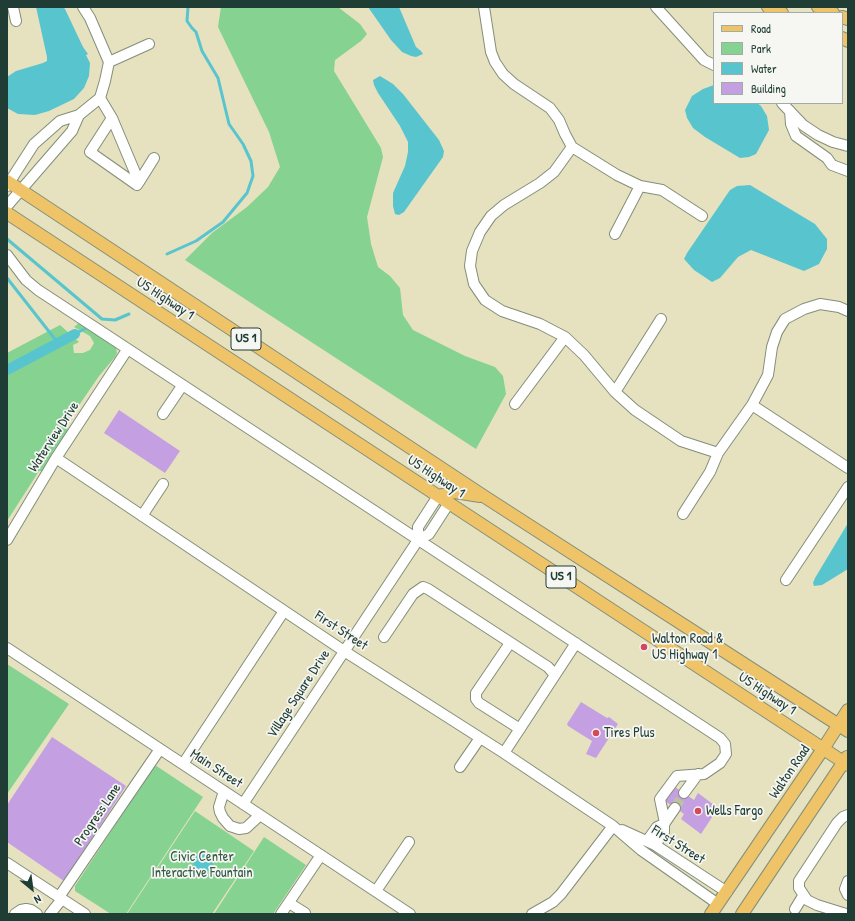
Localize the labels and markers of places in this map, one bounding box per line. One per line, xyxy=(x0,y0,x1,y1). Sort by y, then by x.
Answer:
place label: Walton Road & US Highway 1 xyxy=(652,631,723,664)
marker: Walton Road & US Highway 1 xyxy=(639,642,649,652)
place label: Tires Plus xyxy=(604,725,655,741)
marker: Tires Plus xyxy=(591,728,601,738)
place label: Wells Fargo xyxy=(706,803,763,819)
marker: Wells Fargo xyxy=(693,806,703,816)

